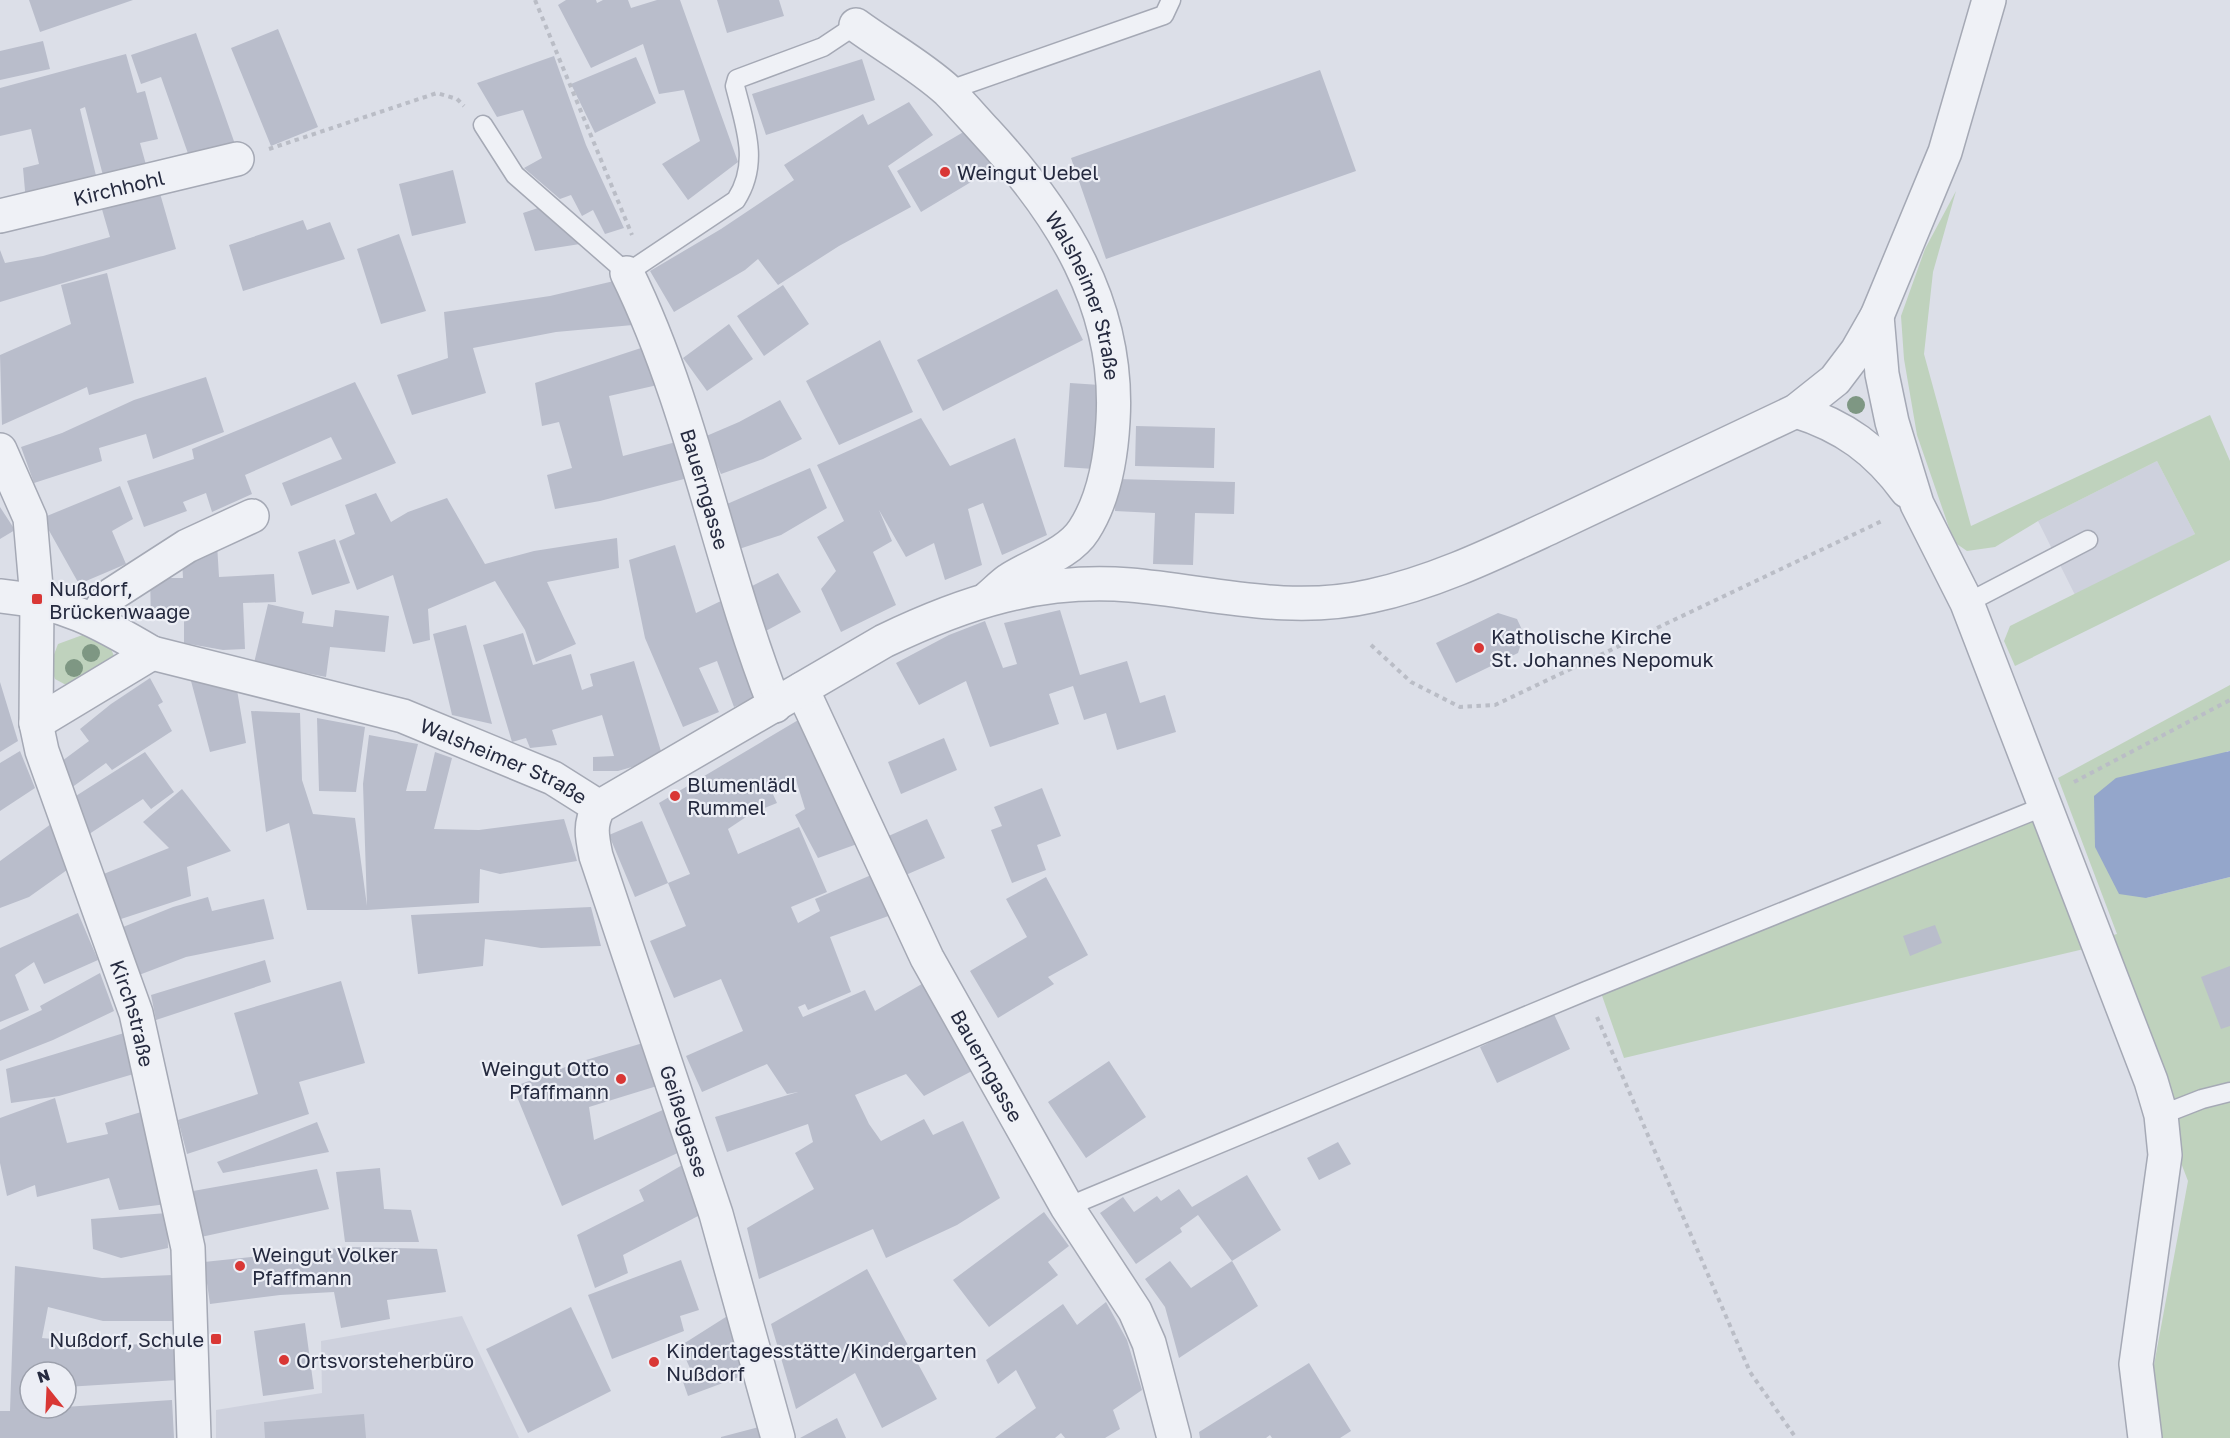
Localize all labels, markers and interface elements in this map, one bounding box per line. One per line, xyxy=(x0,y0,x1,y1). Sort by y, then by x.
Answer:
place label: Weingut Uebel xyxy=(957,160,1099,184)
street label: Kirchhohl xyxy=(71,165,167,210)
marker: Weingut Uebel xyxy=(938,165,952,179)
street label: Walsheimer Straße xyxy=(1041,206,1125,381)
street label: Bauerngasse xyxy=(676,425,735,552)
place label: Nußdorf, Brückenwaage xyxy=(49,576,190,623)
marker: Nußdorf, Brückenwaage xyxy=(30,592,44,606)
place label: Katholische Kirche St. Johannes Nepomuk xyxy=(1491,624,1714,671)
marker: Katholische Kirche St. Johannes Nepomuk xyxy=(1472,641,1486,655)
street label: Walsheimer Straße xyxy=(417,712,592,809)
place label: Blumenlädl Rummel xyxy=(687,772,797,819)
marker: Blumenlädl Rummel xyxy=(668,789,682,803)
street label: Kirchstraße xyxy=(106,956,160,1069)
street label: Bauerngasse xyxy=(946,1005,1029,1126)
place label: Weingut Otto Pfaffmann xyxy=(481,1056,609,1103)
street label: Geißelgasse xyxy=(656,1062,714,1180)
marker: Weingut Otto Pfaffmann xyxy=(614,1072,628,1086)
place label: Weingut Volker Pfaffmann xyxy=(252,1242,398,1289)
marker: Weingut Volker Pfaffmann xyxy=(233,1259,247,1273)
place label: Nußdorf, Schule xyxy=(49,1327,204,1351)
marker: Nußdorf, Schule xyxy=(209,1332,223,1346)
place label: Kindertagesstätte/Kindergarten Nußdorf xyxy=(666,1338,977,1385)
place label: Ortsvorsteherbüro xyxy=(296,1348,474,1372)
marker: Ortsvorsteherbüro xyxy=(277,1353,291,1367)
marker: Kindertagesstätte/Kindergarten Nußdorf xyxy=(647,1355,661,1369)
north arrow xyxy=(18,1360,78,1420)
text: N xyxy=(34,1364,52,1387)

